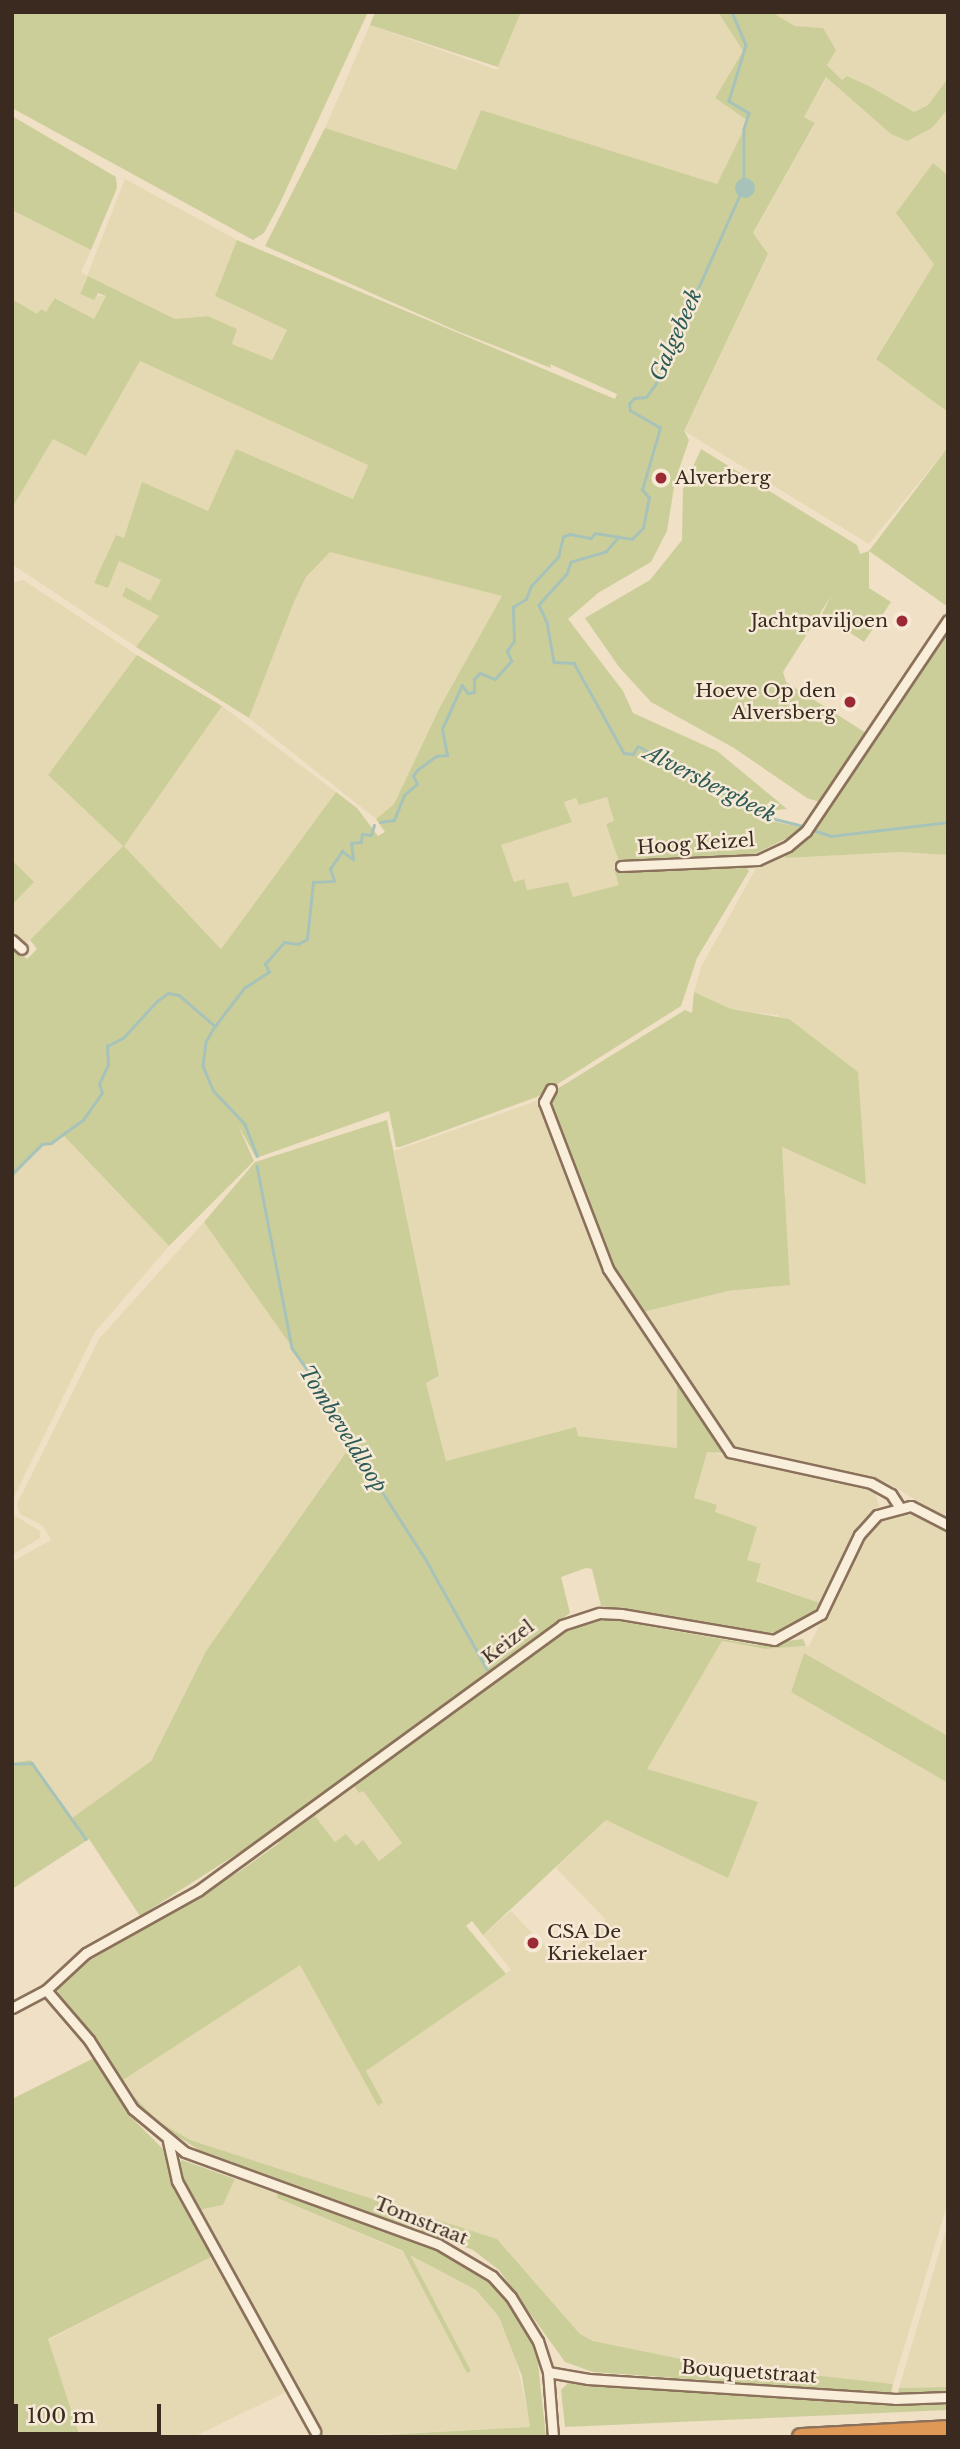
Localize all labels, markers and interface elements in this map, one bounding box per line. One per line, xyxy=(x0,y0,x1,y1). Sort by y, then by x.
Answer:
water label: Galgebeek xyxy=(645,285,707,385)
place label: Alverberg xyxy=(675,467,771,489)
marker: Alverberg xyxy=(653,470,669,486)
place label: Jachtpaviljoen xyxy=(751,610,888,632)
marker: Jachtpaviljoen xyxy=(894,613,910,629)
place label: Hoeve Op den Alversberg xyxy=(695,680,836,724)
marker: Hoeve Op den Alversberg xyxy=(842,694,858,710)
water label: Alversbergbeek xyxy=(640,740,780,828)
street label: Hoog Keizel xyxy=(636,829,756,859)
water label: Tombeveldloop xyxy=(294,1361,392,1497)
street label: Keizel xyxy=(477,1615,539,1669)
place label: CSA De Kriekelaer xyxy=(547,1921,647,1965)
marker: CSA De Kriekelaer xyxy=(525,1935,541,1951)
street label: Tomstraat xyxy=(371,2192,471,2250)
street label: Bouquetstraat xyxy=(680,2356,818,2388)
scale bar xyxy=(18,2390,164,2434)
text: 100 m xyxy=(27,2403,95,2429)

